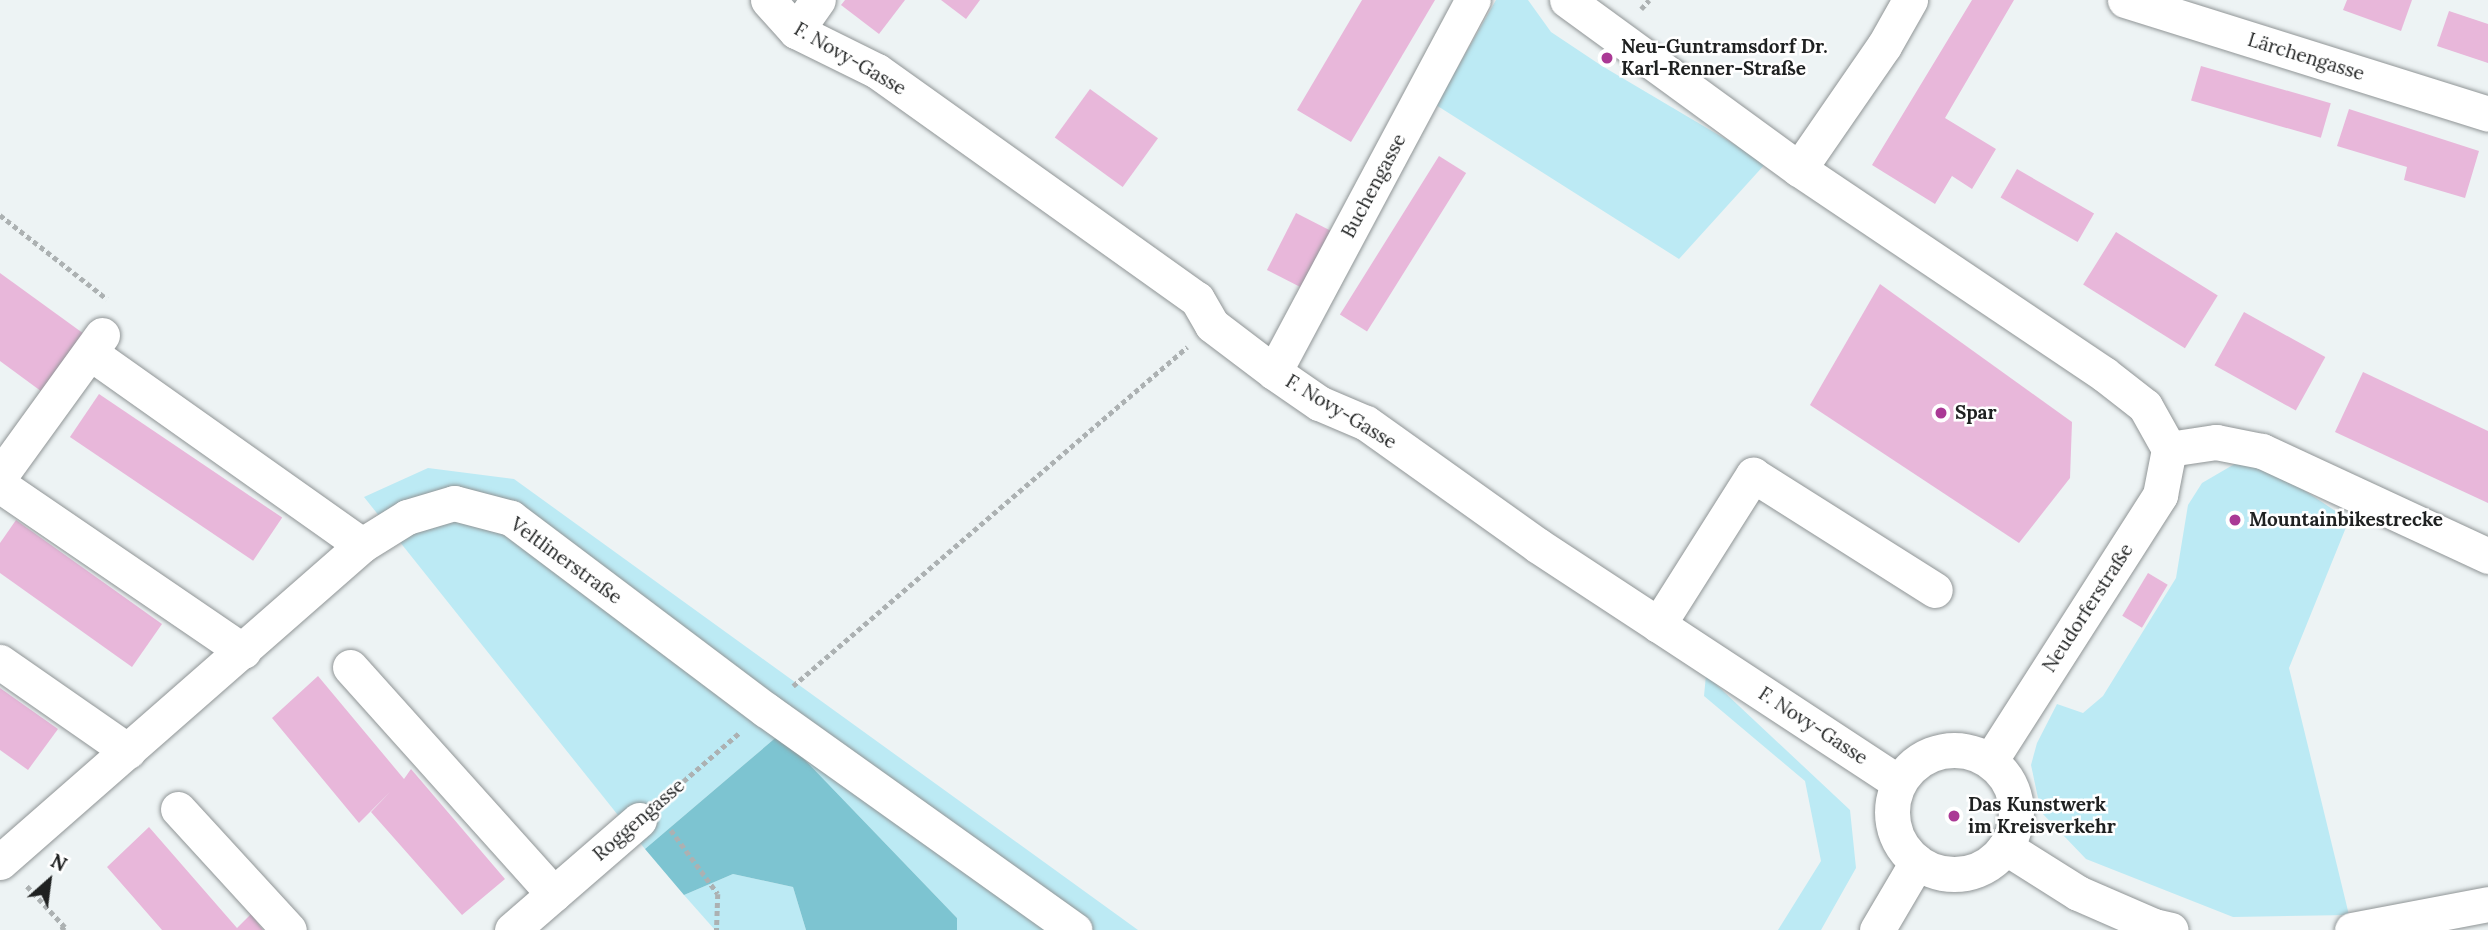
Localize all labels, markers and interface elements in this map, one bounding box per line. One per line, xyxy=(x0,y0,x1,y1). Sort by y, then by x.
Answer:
street label: F. Novy-Gasse xyxy=(790,18,910,100)
street label: Lärchengasse xyxy=(2245,28,2367,86)
place label: Neu-Guntramsdorf Dr. Karl-Renner-Straße xyxy=(1621,36,1828,80)
marker: Neu-Guntramsdorf Dr. Karl-Renner-Straße xyxy=(1599,50,1615,66)
street label: Buchengasse xyxy=(1337,130,1411,242)
street label: F. Novy-Gasse xyxy=(1281,370,1401,454)
place label: Spar xyxy=(1955,402,1997,424)
marker: Spar xyxy=(1933,405,1949,421)
place label: Mountainbikestrecke xyxy=(2249,509,2443,531)
marker: Mountainbikestrecke xyxy=(2227,512,2243,528)
street label: Veltlinerstraße xyxy=(506,513,626,609)
street label: Neudorferstraße xyxy=(2038,539,2138,677)
street label: F. Novy-Gasse xyxy=(1754,682,1872,770)
street label: Roggengasse xyxy=(589,774,689,866)
place label: Das Kunstwerk im Kreisverkehr xyxy=(1968,794,2116,838)
marker: Das Kunstwerk im Kreisverkehr xyxy=(1946,808,1962,824)
north arrow xyxy=(14,846,84,916)
text: N xyxy=(47,848,71,877)

